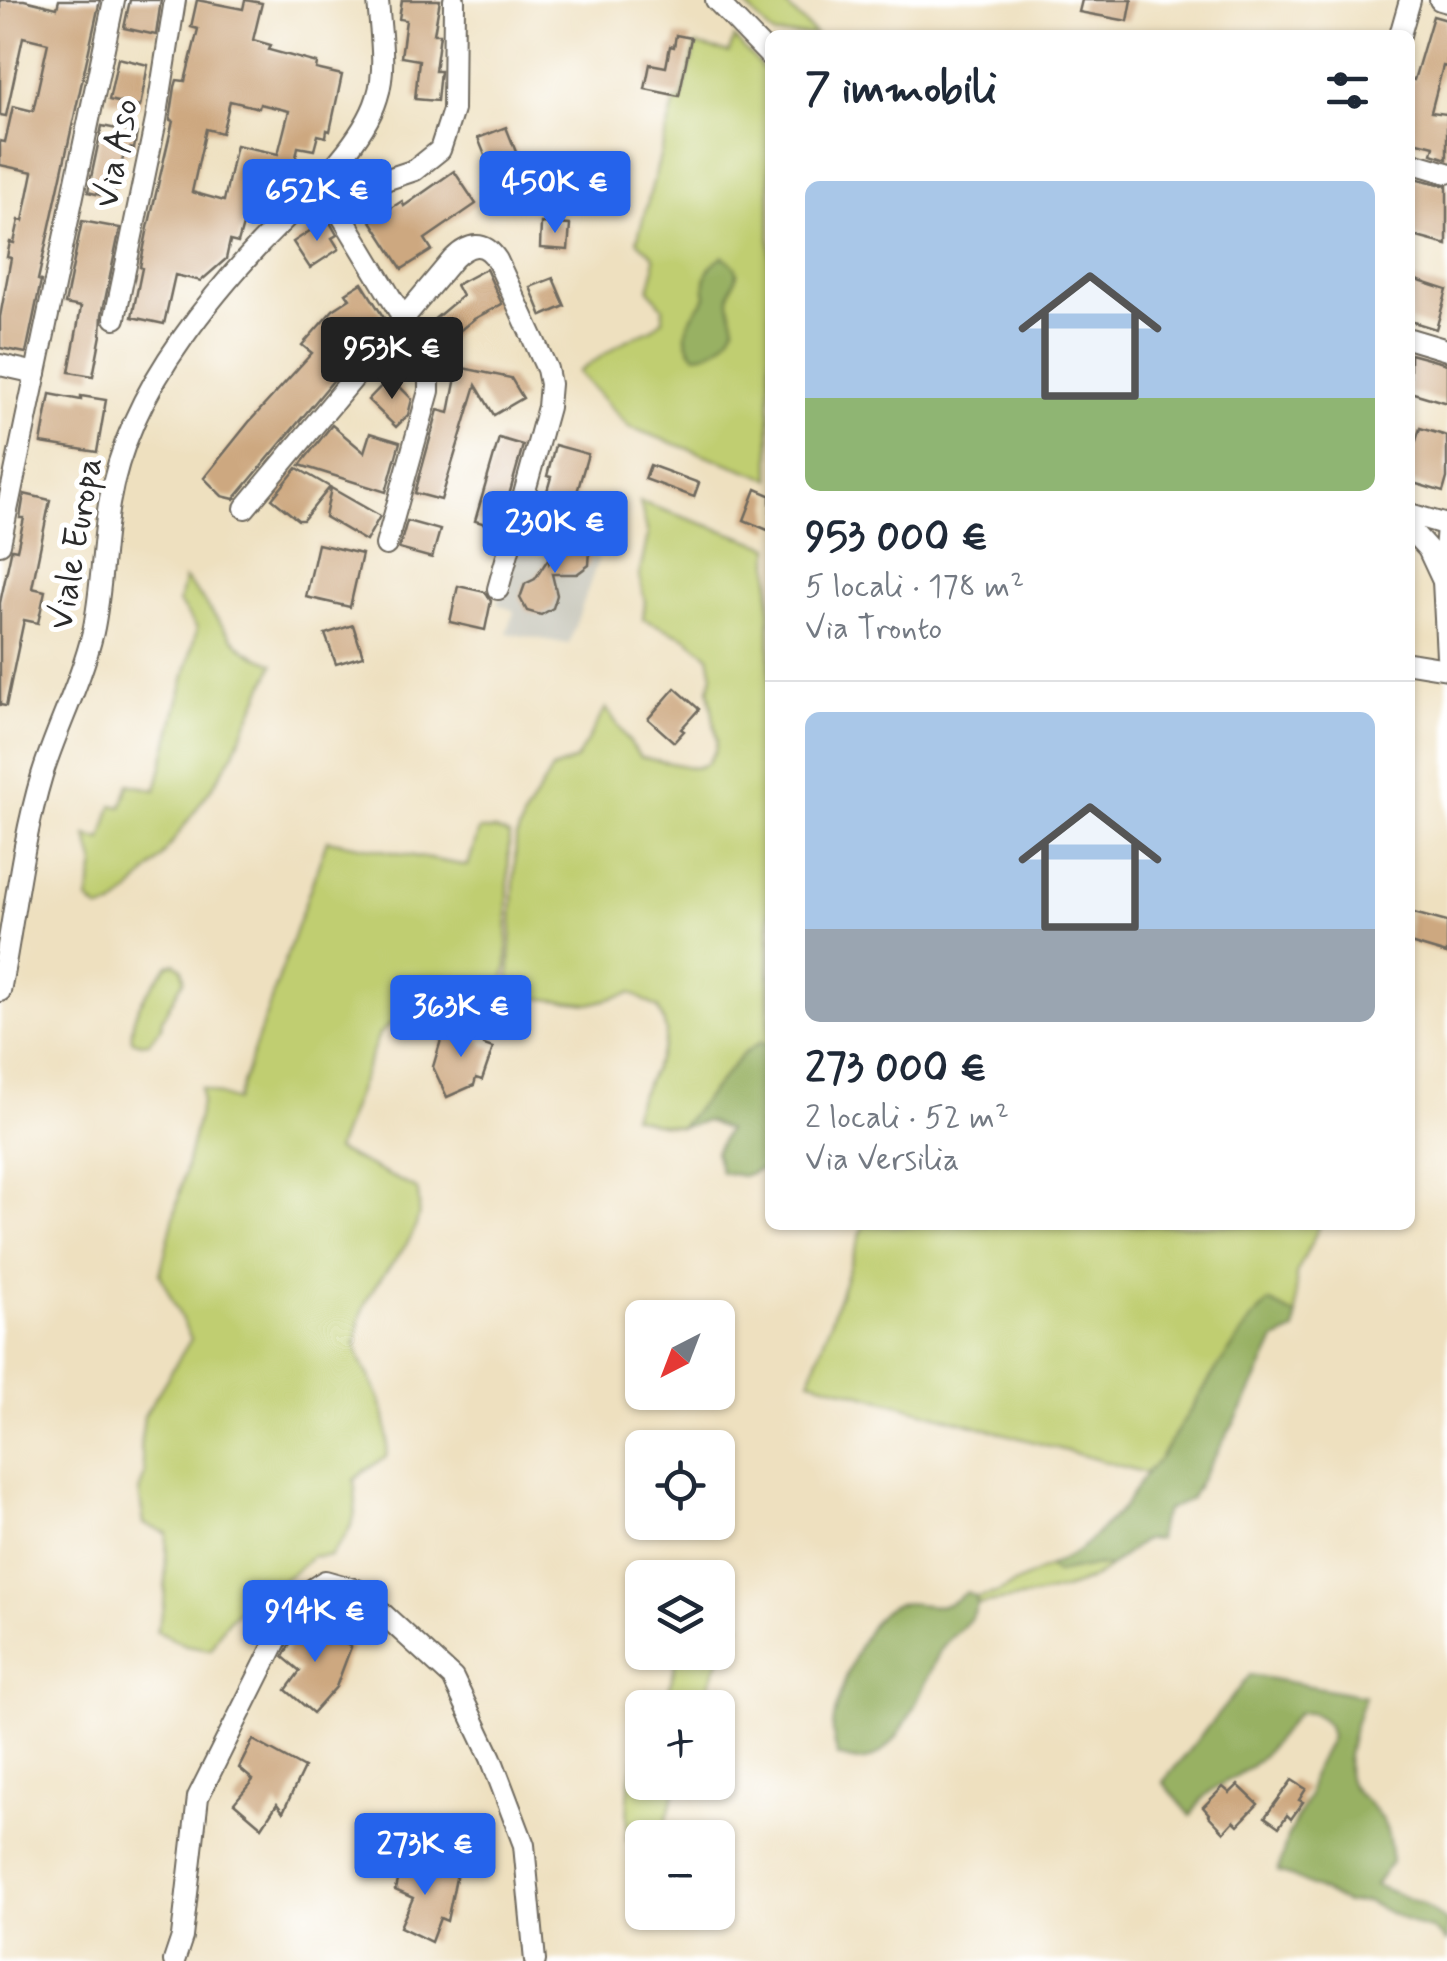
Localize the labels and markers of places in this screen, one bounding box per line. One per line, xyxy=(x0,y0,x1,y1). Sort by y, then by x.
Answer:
pin: 450K € xyxy=(474,151,636,236)
pin: 652K € xyxy=(236,159,398,244)
pin: 953K € xyxy=(311,317,473,402)
pin: 230K € xyxy=(474,491,636,576)
pin: 363K € xyxy=(380,975,542,1060)
pin: 914K € xyxy=(234,1580,396,1665)
pin: 273K € xyxy=(344,1813,506,1898)

